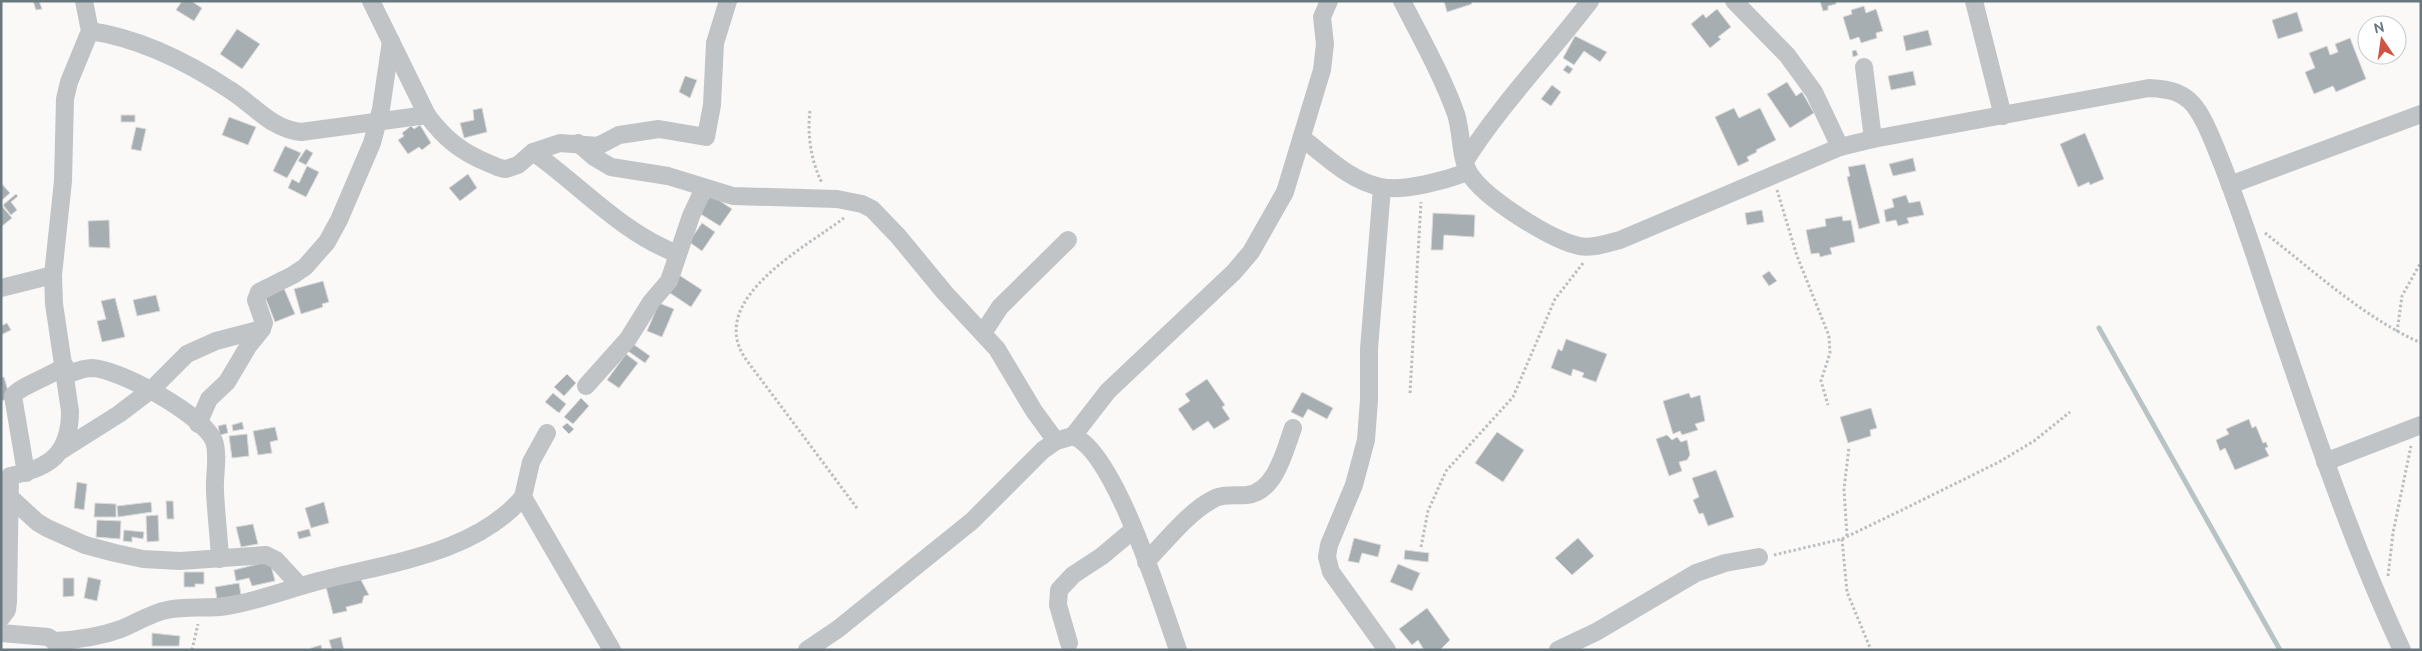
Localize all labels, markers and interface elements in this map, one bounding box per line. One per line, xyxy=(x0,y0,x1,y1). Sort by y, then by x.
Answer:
north arrow xyxy=(2357,15,2407,65)
text: N xyxy=(2372,18,2386,36)

